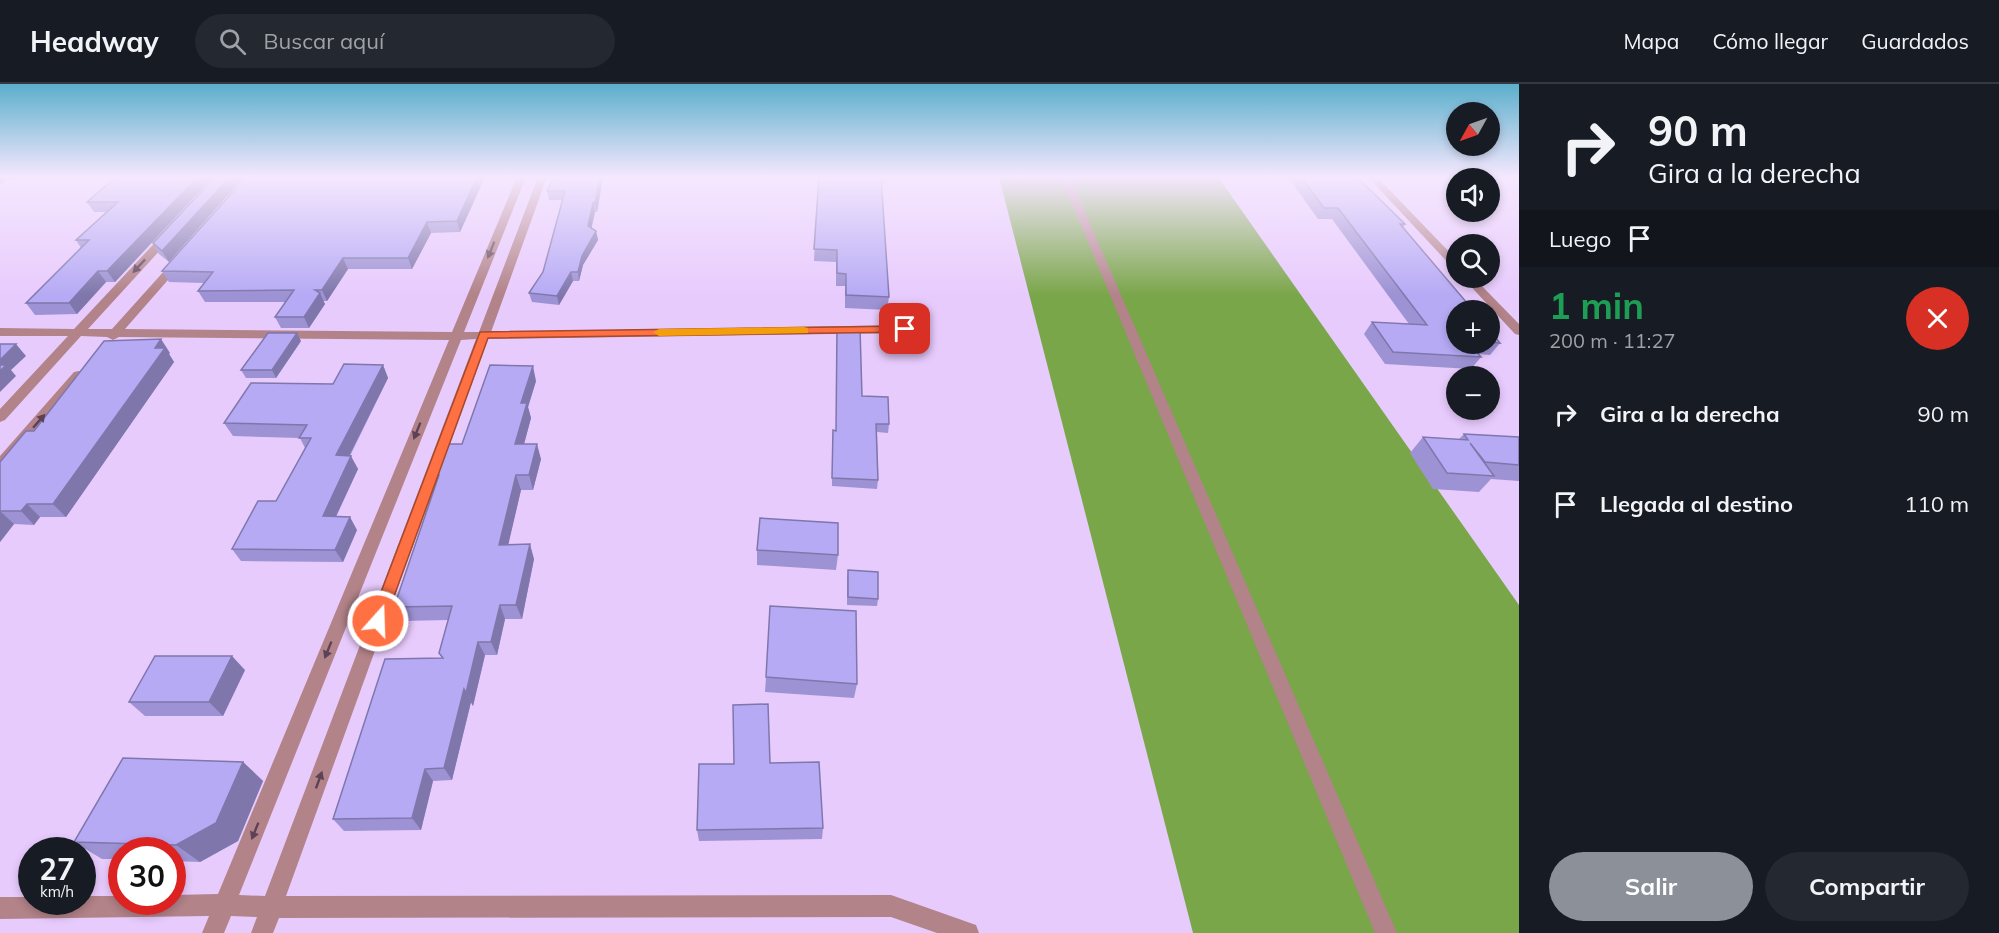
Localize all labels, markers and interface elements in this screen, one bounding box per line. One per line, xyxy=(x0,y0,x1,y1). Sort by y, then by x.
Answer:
search box xyxy=(195,14,615,68)
text: Headway xyxy=(30,24,159,59)
icon: search xyxy=(216,25,249,58)
text: Buscar aquí xyxy=(264,27,384,55)
text: Mapa xyxy=(1624,28,1679,54)
text: Cómo llegar xyxy=(1712,28,1828,54)
text: Guardados xyxy=(1861,28,1969,54)
north arrow xyxy=(1446,102,1500,156)
map controls xyxy=(1446,102,1500,420)
text: 90 m xyxy=(1648,104,1748,157)
icon: right xyxy=(1549,108,1627,186)
text: Gira a la derecha xyxy=(1648,156,1861,190)
button: sound xyxy=(1446,168,1500,222)
icon: arrive xyxy=(1623,222,1656,255)
text: Luego xyxy=(1549,225,1611,253)
button: search xyxy=(1446,234,1500,288)
one-way arrow xyxy=(486,241,495,259)
one-way arrow xyxy=(133,258,146,273)
text: 1 min xyxy=(1549,283,1644,328)
button: close xyxy=(1906,287,1969,350)
button: + xyxy=(1446,300,1500,354)
pin xyxy=(879,303,930,354)
icon: arrive xyxy=(888,312,921,345)
text: 200 m · 11:27 xyxy=(1549,328,1675,353)
button: − xyxy=(1446,366,1500,420)
icon: right xyxy=(1549,398,1582,431)
text: Gira a la derecha xyxy=(1600,400,1780,428)
text: 90 m xyxy=(1918,400,1969,428)
one-way arrow xyxy=(32,413,45,429)
one-way arrow xyxy=(412,422,421,440)
icon: arrive xyxy=(1549,488,1582,521)
text: Llegada al destino xyxy=(1600,490,1793,518)
text: 110 m xyxy=(1904,490,1969,518)
position arrow xyxy=(346,589,410,653)
one-way arrow xyxy=(323,642,333,660)
one-way arrow xyxy=(314,771,324,789)
one-way arrow xyxy=(250,822,259,840)
speed limit sign: 30 xyxy=(108,837,186,915)
text: 27 xyxy=(39,850,75,888)
button: Salir xyxy=(1549,852,1753,921)
button: Compartir xyxy=(1765,852,1969,921)
text: km/h xyxy=(40,882,74,901)

